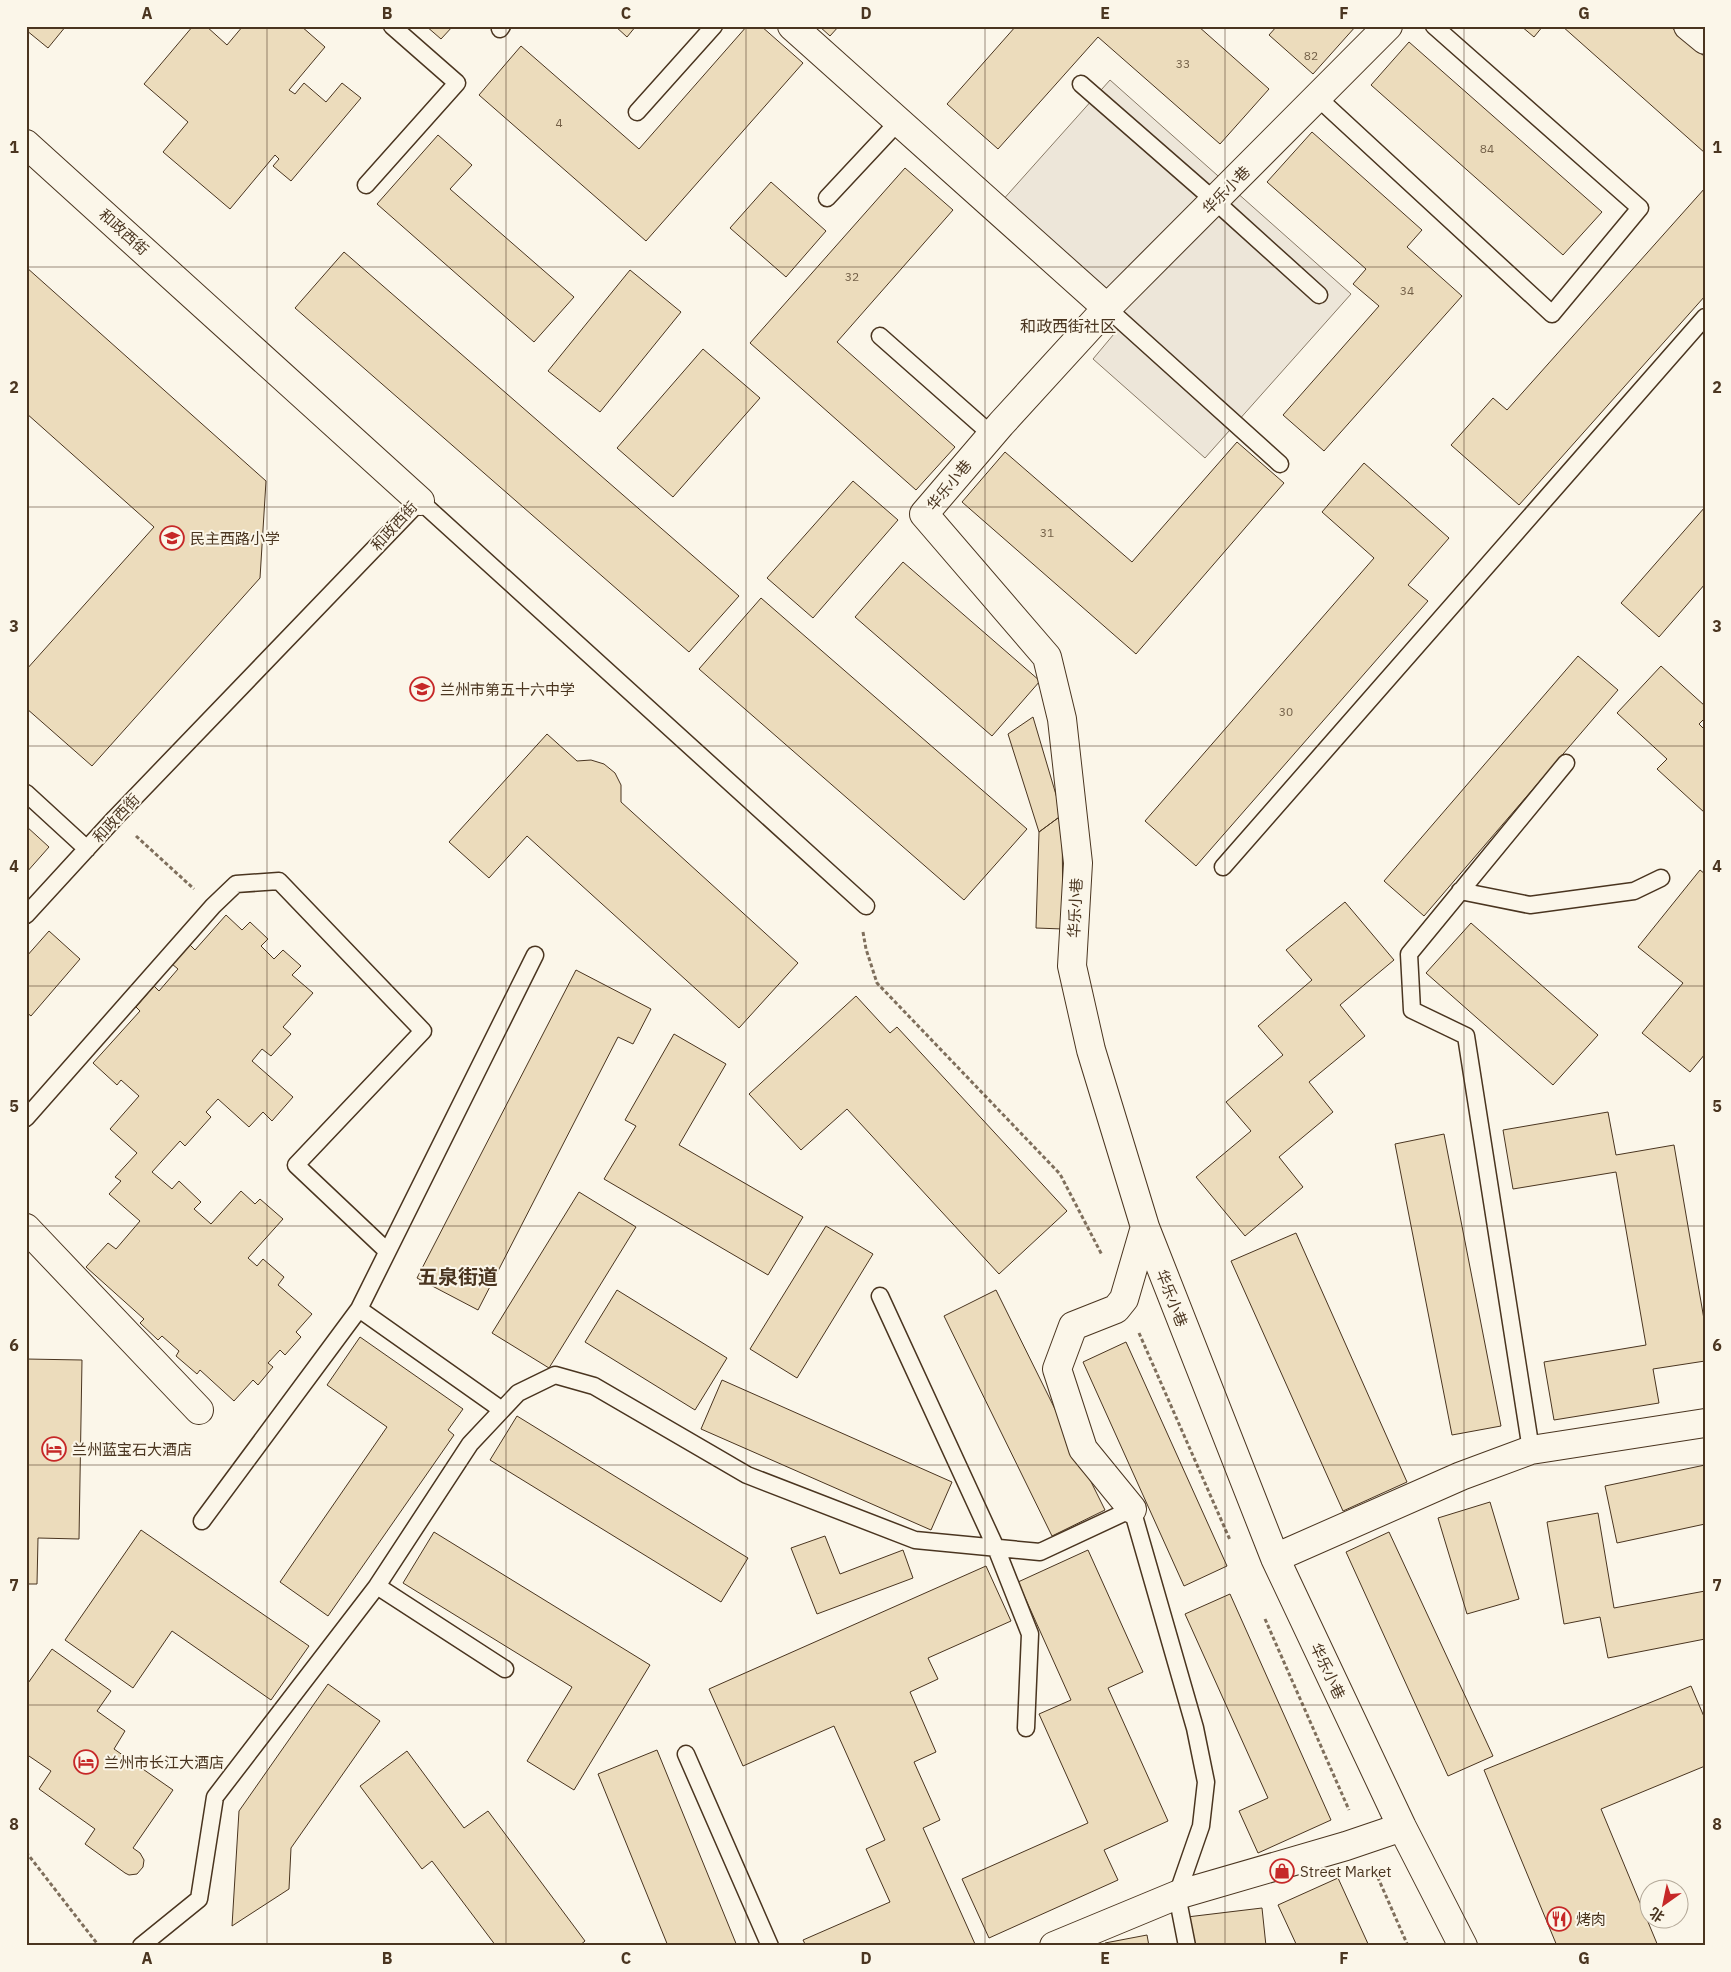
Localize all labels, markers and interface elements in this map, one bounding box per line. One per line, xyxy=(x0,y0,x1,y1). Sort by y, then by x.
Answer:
text: A xyxy=(142,3,153,23)
text: B xyxy=(382,3,393,23)
text: C xyxy=(621,3,631,23)
text: D xyxy=(860,3,872,23)
text: E xyxy=(1100,3,1110,23)
text: F xyxy=(1339,3,1349,23)
text: G xyxy=(1578,3,1590,23)
house number: 82 xyxy=(1304,48,1318,63)
house number: 33 xyxy=(1176,56,1190,71)
house number: 4 xyxy=(555,115,563,130)
text: 1 xyxy=(9,137,19,157)
text: 1 xyxy=(1712,137,1722,157)
house number: 84 xyxy=(1480,141,1494,156)
street label: 华乐小巷 xyxy=(1198,162,1254,218)
street label: 和政西街 xyxy=(95,205,153,259)
house number: 32 xyxy=(845,269,859,284)
house number: 34 xyxy=(1400,283,1414,298)
district label: 和政西街社区 xyxy=(1020,316,1116,336)
text: 2 xyxy=(9,377,19,397)
text: 2 xyxy=(1712,377,1722,397)
street label: 华乐小巷 xyxy=(922,456,976,514)
street label: 和政西街 xyxy=(367,497,421,555)
school or university icon: 民主西路小学 xyxy=(159,525,185,551)
house number: 31 xyxy=(1040,525,1054,540)
place label: 民主西路小学 xyxy=(190,529,280,548)
text: 3 xyxy=(9,616,19,636)
text: 3 xyxy=(1712,616,1722,636)
school or university icon: 兰州市第五十六中学 xyxy=(409,676,435,702)
place label: 兰州市第五十六中学 xyxy=(440,680,575,699)
house number: 30 xyxy=(1279,704,1293,719)
street label: 和政西街 xyxy=(89,790,143,846)
text: 4 xyxy=(9,856,19,876)
text: 4 xyxy=(1712,856,1722,876)
street label: 华乐小巷 xyxy=(1064,878,1086,938)
text: 5 xyxy=(9,1096,19,1116)
text: 5 xyxy=(1712,1096,1722,1116)
district label: 五泉街道 xyxy=(418,1263,498,1290)
street label: 华乐小巷 xyxy=(1152,1267,1192,1329)
text: 6 xyxy=(9,1335,19,1355)
text: 6 xyxy=(1712,1335,1722,1355)
hotel icon: 兰州蓝宝石大酒店 xyxy=(41,1436,67,1462)
place label: 兰州蓝宝石大酒店 xyxy=(72,1440,192,1459)
text: 7 xyxy=(9,1575,19,1595)
text: 7 xyxy=(1712,1575,1722,1595)
street label: 华乐小巷 xyxy=(1307,1640,1349,1702)
hotel icon: 兰州市长江大酒店 xyxy=(73,1749,99,1775)
place label: 兰州市长江大酒店 xyxy=(104,1753,224,1772)
text: 8 xyxy=(9,1814,19,1834)
text: 8 xyxy=(1712,1814,1722,1834)
shop icon: Street Market xyxy=(1269,1858,1295,1884)
place label: Street Market xyxy=(1300,1862,1392,1881)
north arrow xyxy=(1638,1880,1688,1930)
text: 北 xyxy=(1646,1904,1668,1926)
restaurant icon: 烤肉 xyxy=(1546,1906,1572,1932)
place label: 烤肉 xyxy=(1576,1910,1606,1929)
text: A xyxy=(142,1948,153,1968)
text: B xyxy=(382,1948,393,1968)
text: C xyxy=(621,1948,631,1968)
text: D xyxy=(860,1948,872,1968)
text: E xyxy=(1100,1948,1110,1968)
text: F xyxy=(1339,1948,1349,1968)
text: G xyxy=(1578,1948,1590,1968)

